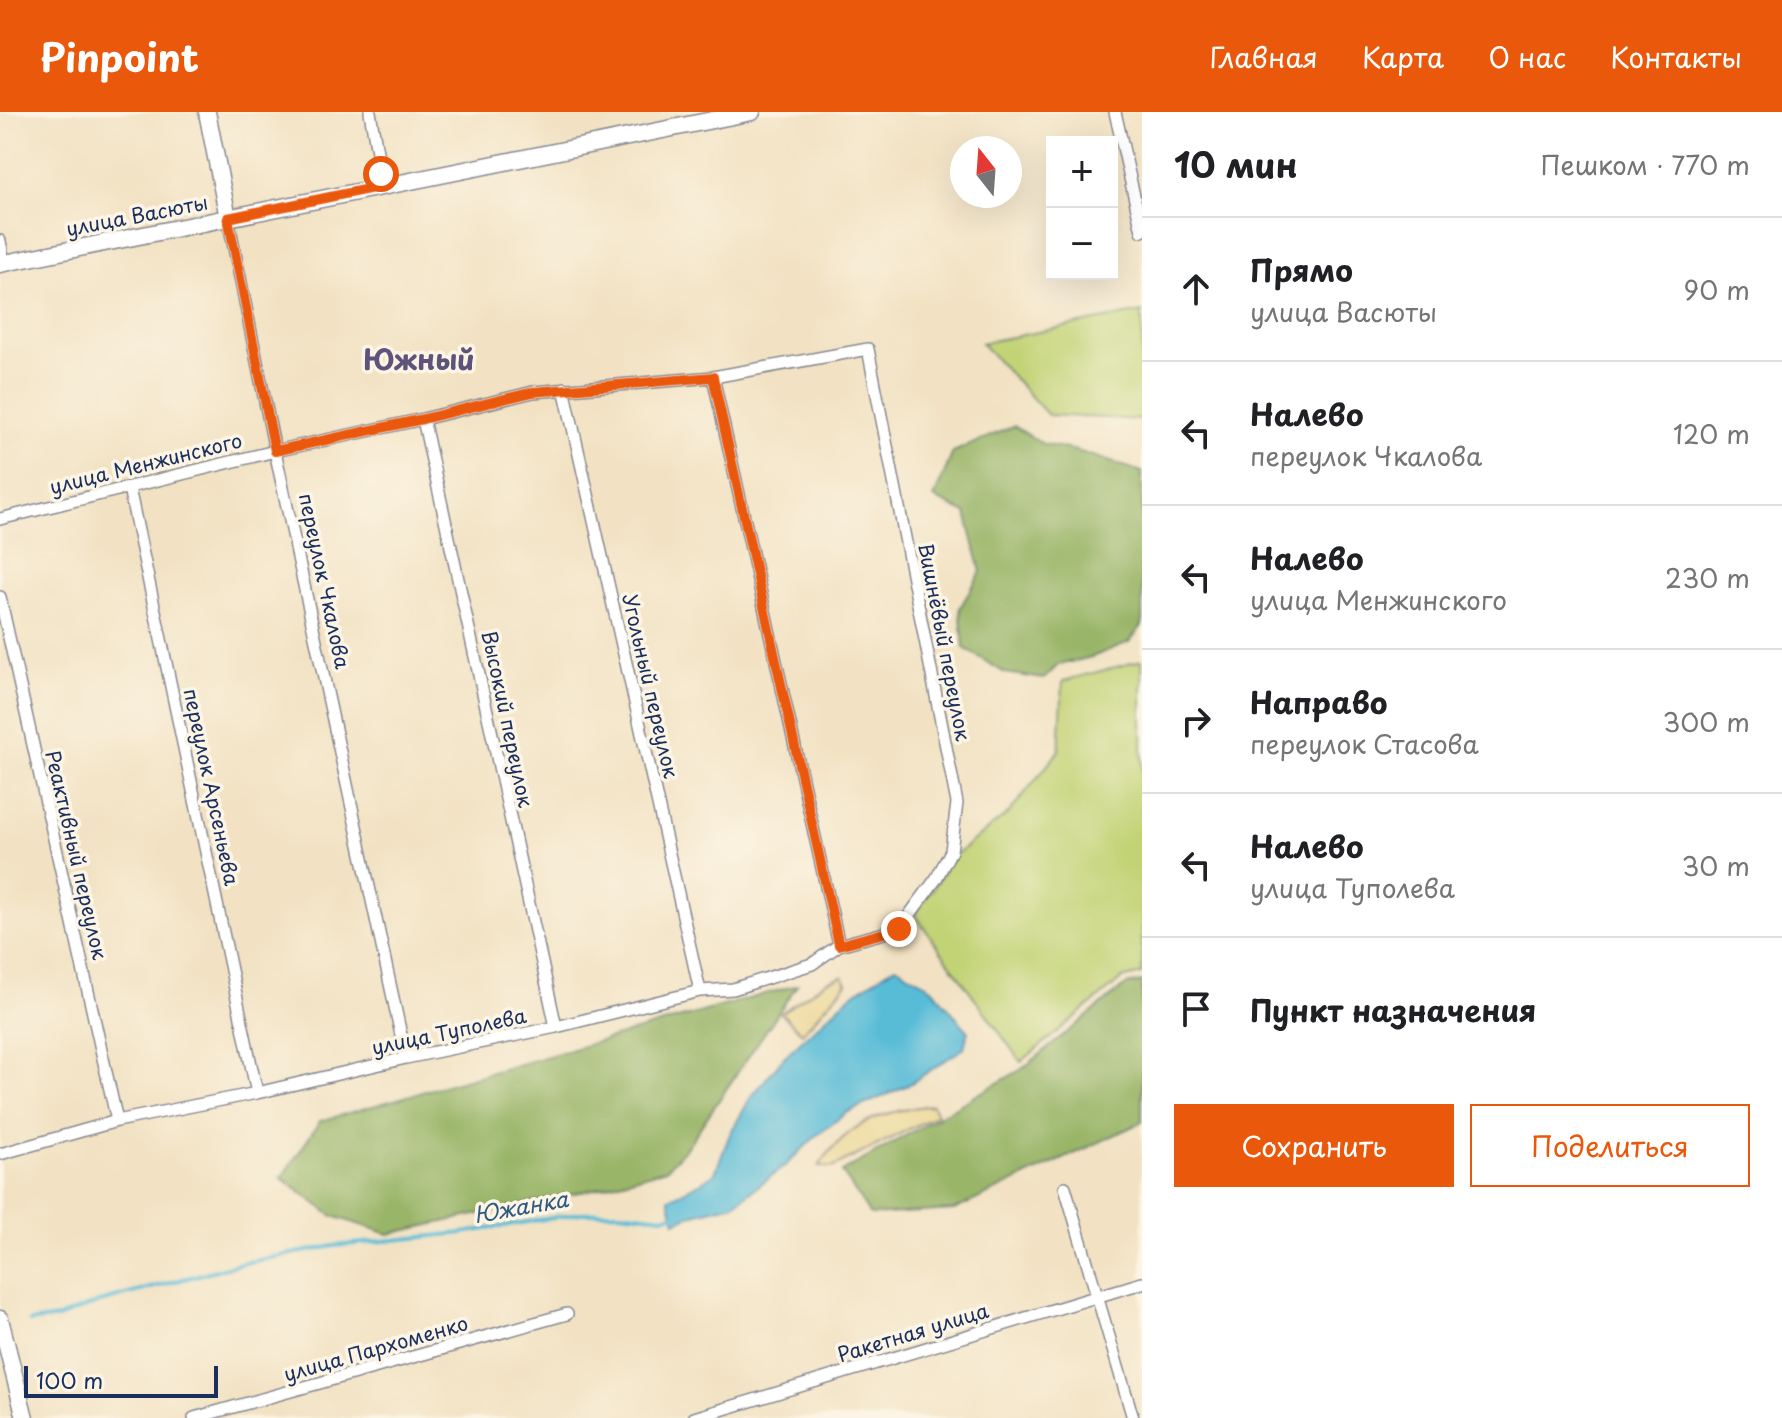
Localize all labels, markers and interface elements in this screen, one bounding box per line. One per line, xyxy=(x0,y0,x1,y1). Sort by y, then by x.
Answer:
text: Pinpoint xyxy=(40,28,199,85)
text: Главная xyxy=(1210,35,1318,78)
text: Карта xyxy=(1362,35,1444,78)
text: О нас xyxy=(1488,35,1566,78)
text: Контакты xyxy=(1610,35,1742,78)
north arrow xyxy=(950,136,1022,208)
map controls xyxy=(1046,136,1118,280)
button: + xyxy=(1046,136,1118,208)
text: 10 мин xyxy=(1174,138,1298,190)
text: Пешком · 770 m xyxy=(1541,145,1750,184)
route start xyxy=(363,156,399,192)
street label: улица Васюты xyxy=(63,187,210,243)
button: − xyxy=(1046,208,1118,280)
text: Прямо xyxy=(1250,247,1353,292)
icon: ahead xyxy=(1174,267,1218,311)
text: 90 m xyxy=(1683,270,1750,309)
text: улица Васюты xyxy=(1250,292,1437,331)
district label: Южный xyxy=(363,337,475,380)
text: Налево xyxy=(1250,391,1364,436)
icon: left xyxy=(1174,411,1218,455)
text: 120 m xyxy=(1673,414,1750,453)
street label: улица Менжинского xyxy=(46,425,245,501)
text: переулок Чкалова xyxy=(1250,436,1482,475)
street label: переулок Чкалова xyxy=(292,490,358,672)
text: Налево xyxy=(1250,535,1364,580)
street label: Вишнёвый переулок xyxy=(911,540,979,743)
icon: left xyxy=(1174,555,1218,599)
text: 230 m xyxy=(1665,558,1750,597)
text: улица Менжинского xyxy=(1250,580,1507,619)
street label: Угольный переулок xyxy=(615,591,687,781)
street label: Высокий переулок xyxy=(475,628,541,810)
text: Направо xyxy=(1250,679,1388,724)
street label: переулок Арсеньева xyxy=(176,685,248,889)
icon: right xyxy=(1174,699,1218,743)
text: 300 m xyxy=(1663,702,1750,741)
text: переулок Стасова xyxy=(1250,724,1479,763)
street label: Реактивный переулок xyxy=(38,747,116,962)
text: Налево xyxy=(1250,823,1364,868)
icon: left xyxy=(1174,843,1218,887)
text: 30 m xyxy=(1682,846,1750,885)
text: улица Туполева xyxy=(1250,868,1455,907)
route end xyxy=(881,911,917,947)
icon: arrive xyxy=(1174,987,1218,1031)
text: Пункт назначения xyxy=(1250,987,1536,1032)
street label: улица Туполева xyxy=(369,1000,530,1062)
button: Сохранить xyxy=(1174,1104,1454,1187)
button: Поделиться xyxy=(1470,1104,1750,1187)
water label: Южанка xyxy=(471,1181,572,1230)
street label: Ракетная улица xyxy=(833,1295,993,1369)
street label: улица Пархоменко xyxy=(280,1307,471,1389)
scale bar xyxy=(24,1362,218,1398)
text: 100 m xyxy=(36,1363,103,1396)

